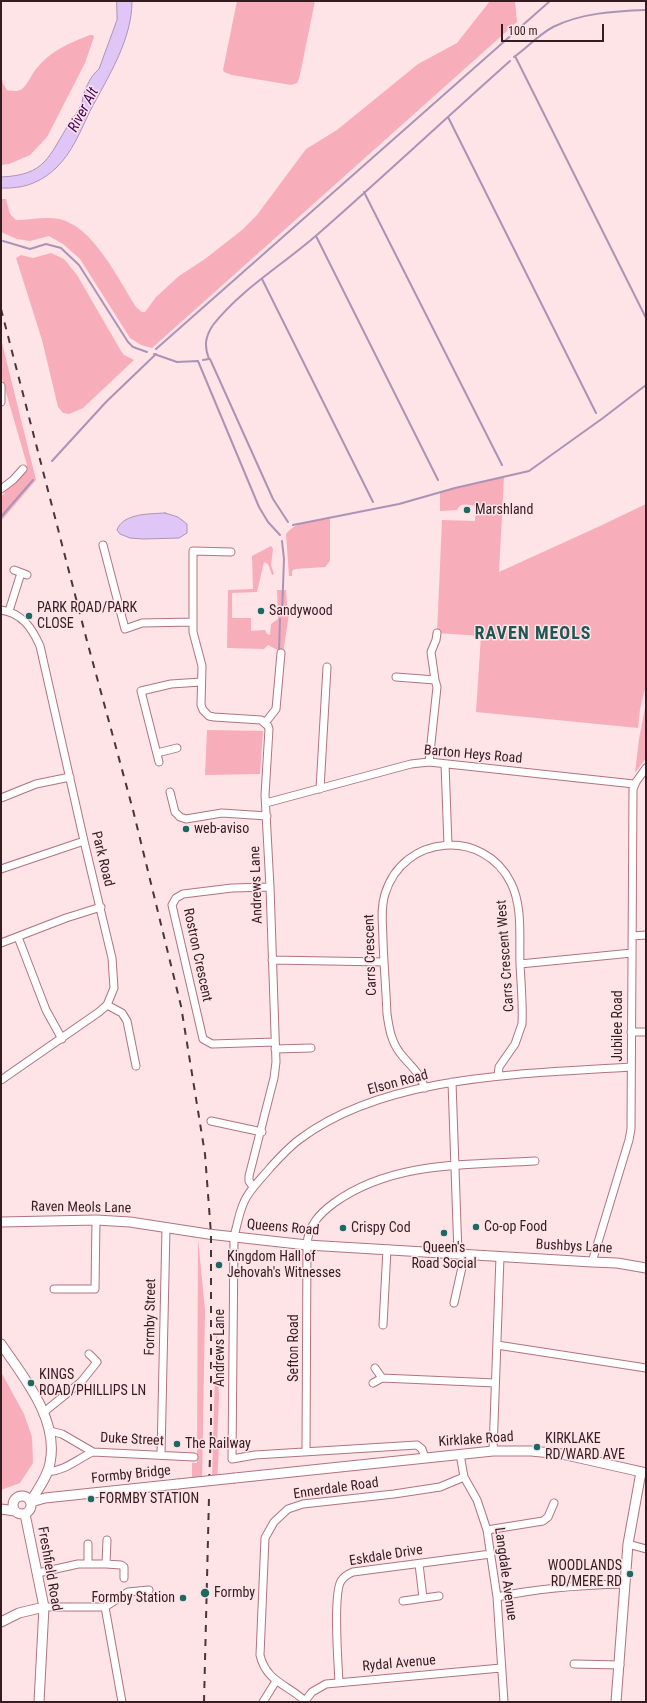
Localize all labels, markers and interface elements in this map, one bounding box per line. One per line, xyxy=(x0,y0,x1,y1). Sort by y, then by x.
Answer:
scale bar xyxy=(503,16,606,42)
text: 100 m xyxy=(508,24,538,38)
water label: River Alt xyxy=(65,85,103,135)
place label: Marshland xyxy=(475,502,533,518)
marker: Marshland xyxy=(462,505,472,515)
place label: PARK ROAD/PARK CLOSE xyxy=(37,600,137,632)
place label: Sandywood xyxy=(269,603,333,619)
marker: Sandywood xyxy=(256,606,266,616)
marker: PARK ROAD/PARK CLOSE xyxy=(24,611,34,621)
district label: RAVEN MEOLS xyxy=(474,623,592,645)
street label: Barton Heys Road xyxy=(423,742,523,768)
place label: web-aviso xyxy=(194,821,249,837)
marker: web-aviso xyxy=(181,824,191,834)
street label: Park Road xyxy=(87,830,117,888)
street label: Andrews Lane xyxy=(247,846,267,924)
street label: Carrs Crescent West xyxy=(494,899,518,1013)
street label: Rostron Crescent xyxy=(179,907,215,1003)
street label: Carrs Crescent xyxy=(361,914,381,996)
street label: Jubilee Road xyxy=(610,990,626,1062)
street label: Elson Road xyxy=(366,1067,430,1099)
street label: Raven Meols Lane xyxy=(31,1199,131,1217)
street label: Queens Road xyxy=(246,1216,320,1240)
place label: Co-op Food xyxy=(484,1219,547,1235)
place label: Crispy Cod xyxy=(351,1220,411,1236)
marker: Co-op Food xyxy=(471,1222,481,1232)
marker: Crispy Cod xyxy=(338,1223,348,1233)
marker: Queen's Road Social xyxy=(439,1228,449,1238)
street label: Bushbys Lane xyxy=(535,1237,613,1257)
place label: Queen's Road Social xyxy=(411,1240,477,1272)
place label: Kingdom Hall of Jehovah's Witnesses xyxy=(227,1249,341,1282)
marker: Kingdom Hall of Jehovah's Witnesses xyxy=(214,1260,224,1270)
street label: Formby Street xyxy=(142,1278,160,1356)
street label: Andrews Lane xyxy=(212,1309,228,1387)
street label: Sefton Road xyxy=(286,1314,302,1382)
place label: KINGS ROAD/PHILLIPS LN xyxy=(39,1367,146,1400)
marker: KINGS ROAD/PHILLIPS LN xyxy=(26,1378,36,1388)
street label: Kirklake Road xyxy=(438,1429,514,1451)
street label: Duke Street xyxy=(100,1430,164,1450)
place label: KIRKLAKE RD/WARD AVE xyxy=(545,1431,625,1464)
place label: The Railway xyxy=(185,1436,251,1452)
marker: The Railway xyxy=(172,1439,182,1449)
marker: KIRKLAKE RD/WARD AVE xyxy=(532,1442,542,1452)
street label: Formby Bridge xyxy=(90,1462,172,1488)
street label: Ennerdale Road xyxy=(292,1475,380,1503)
place label: FORMBY STATION xyxy=(99,1491,199,1507)
marker: FORMBY STATION xyxy=(86,1494,96,1504)
street label: Freshfield Road xyxy=(33,1526,65,1612)
street label: Langdale Avenue xyxy=(490,1526,520,1622)
street label: Eskdale Drive xyxy=(348,1542,424,1570)
place label: WOODLANDS RD/MERE RD xyxy=(548,1558,622,1590)
marker: WOODLANDS RD/MERE RD xyxy=(625,1569,635,1579)
place label: Formby xyxy=(214,1585,255,1601)
marker: Formby xyxy=(199,1587,211,1599)
place label: Formby Station xyxy=(91,1590,175,1606)
marker: Formby Station xyxy=(178,1593,188,1603)
street label: Rydal Avenue xyxy=(362,1652,436,1676)

